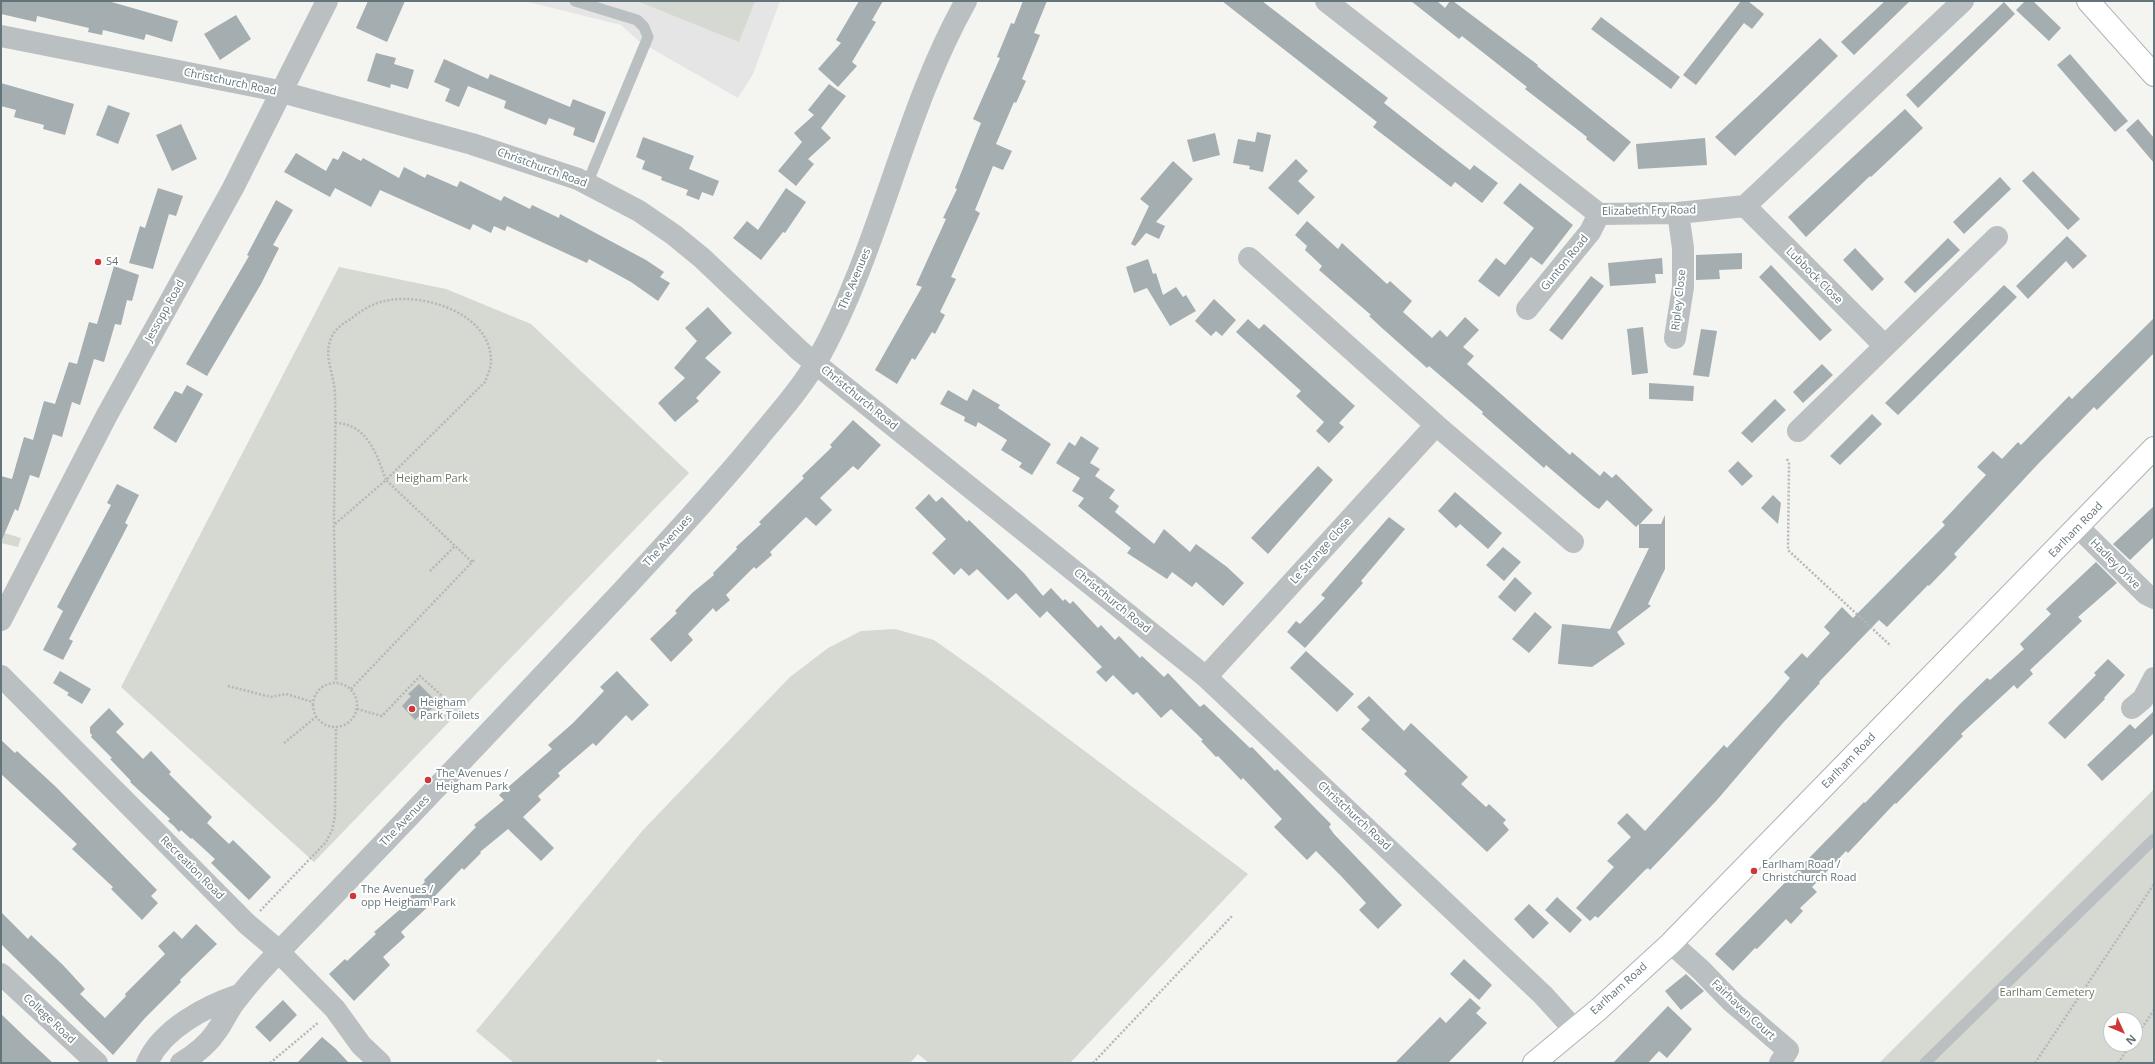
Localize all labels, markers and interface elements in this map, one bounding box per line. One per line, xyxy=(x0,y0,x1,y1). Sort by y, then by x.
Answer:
street label: Christchurch Road xyxy=(182,66,278,98)
street label: Christchurch Road xyxy=(495,146,589,190)
street label: Elizabeth Fry Road xyxy=(1602,204,1696,218)
street label: Gunton Road xyxy=(1539,232,1591,294)
street label: Lubbock Close xyxy=(1783,245,1845,307)
street label: The Avenues xyxy=(836,246,874,312)
place label: S4 xyxy=(106,255,118,269)
marker: S4 xyxy=(93,257,103,267)
street label: Ripley Close xyxy=(1669,269,1689,331)
street label: Jessopp Road xyxy=(143,278,187,344)
street label: Christchurch Road xyxy=(818,363,900,433)
park label: Heigham Park xyxy=(396,472,468,486)
street label: Earlham Road xyxy=(2046,500,2106,560)
street label: The Avenues xyxy=(641,513,695,569)
street label: Le Strange Close xyxy=(1288,515,1354,587)
street label: Hadley Drive xyxy=(2087,536,2143,592)
street label: Christchurch Road xyxy=(1071,566,1153,636)
place label: Heigham Park Toilets xyxy=(420,696,479,722)
marker: Heigham Park Toilets xyxy=(407,704,417,714)
street label: Earlham Road xyxy=(1819,731,1879,791)
place label: The Avenues / Heigham Park xyxy=(436,767,508,793)
marker: The Avenues / Heigham Park xyxy=(423,775,433,785)
street label: Christchurch Road xyxy=(1315,779,1393,853)
street label: The Avenues xyxy=(378,793,432,849)
street label: Recreation Road xyxy=(158,834,226,902)
place label: Earlham Road / Christchurch Road xyxy=(1762,858,1856,884)
marker: Earlham Road / Christchurch Road xyxy=(1749,866,1759,876)
place label: The Avenues / opp Heigham Park xyxy=(361,883,456,909)
marker: The Avenues / opp Heigham Park xyxy=(348,891,358,901)
street label: Earlham Road xyxy=(1588,960,1650,1018)
street label: Fairhaven Court xyxy=(1709,977,1777,1043)
park label: Earlham Cemetery xyxy=(2000,986,2094,1000)
street label: College Road xyxy=(20,991,78,1047)
north arrow xyxy=(2103,1012,2143,1052)
text: N xyxy=(2123,1032,2140,1048)

